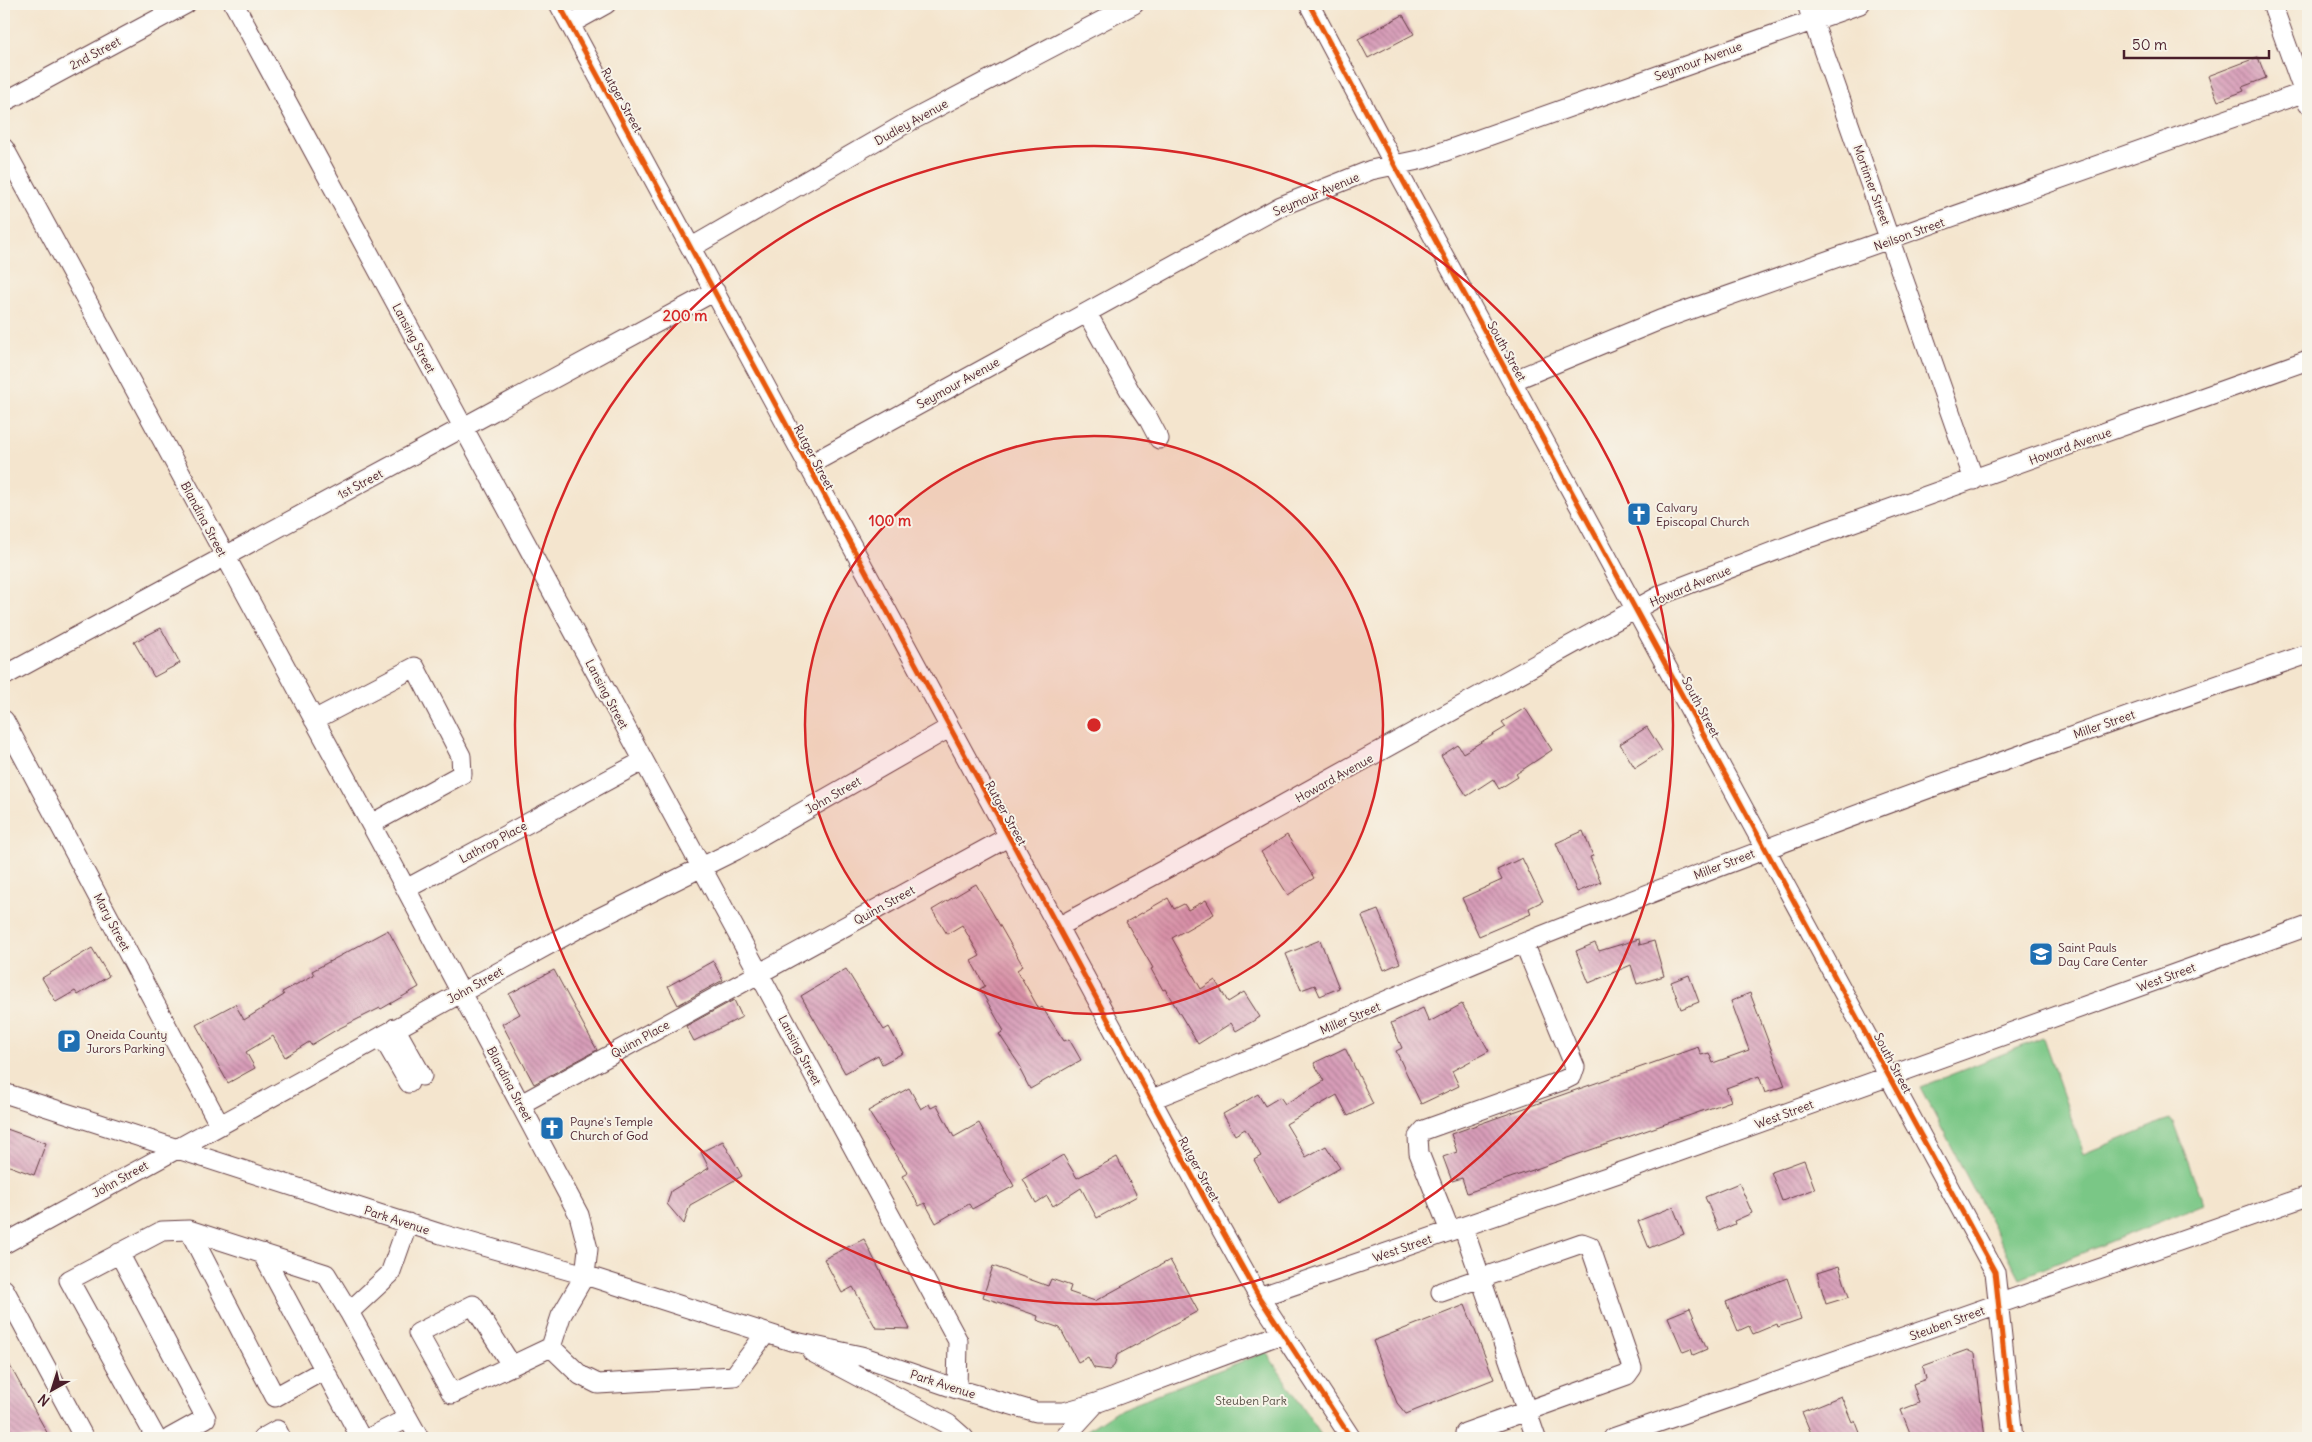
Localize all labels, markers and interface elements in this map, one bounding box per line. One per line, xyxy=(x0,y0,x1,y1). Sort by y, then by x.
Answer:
scale bar xyxy=(2124,28,2270,60)
street label: 2nd Street xyxy=(67,33,123,73)
text: 50 m xyxy=(2132,35,2167,54)
street label: Seymour Avenue xyxy=(1652,38,1744,84)
street label: Rutger Street xyxy=(598,65,646,135)
street label: Dudley Avenue xyxy=(872,96,950,148)
street label: Mortimer Street xyxy=(1850,143,1894,227)
street label: Seymour Avenue xyxy=(1271,169,1361,219)
street label: Neilson Street xyxy=(1872,214,1946,254)
street label: Lansing Street xyxy=(389,301,439,375)
text: 200 m xyxy=(663,306,707,325)
street label: South Street xyxy=(1484,318,1530,384)
street label: Seymour Avenue xyxy=(914,354,1002,412)
street label: Rutger Street xyxy=(791,422,837,492)
street label: Howard Avenue xyxy=(2027,424,2113,468)
street label: 1st Street xyxy=(335,466,385,502)
street label: Blandina Street xyxy=(178,479,230,559)
place label: Calvary Episcopal Church xyxy=(1656,500,1750,529)
church icon: Calvary Episcopal Church xyxy=(1626,501,1652,527)
text: 100 m xyxy=(869,511,911,530)
street label: Howard Avenue xyxy=(1647,562,1733,610)
street label: Lansing Street xyxy=(582,657,632,731)
street label: South Street xyxy=(1679,674,1723,740)
street label: Miller Street xyxy=(2071,706,2137,742)
centre of rings xyxy=(1085,716,1103,734)
street label: Howard Avenue xyxy=(1293,750,1375,806)
street label: John Street xyxy=(803,773,863,817)
street label: Rutger Street xyxy=(982,778,1030,848)
street label: Lathrop Place xyxy=(457,818,529,866)
street label: Miller Street xyxy=(1691,846,1757,882)
street label: Quinn Street xyxy=(851,882,917,928)
street label: Mary Street xyxy=(91,891,133,953)
place label: Saint Pauls Day Care Center xyxy=(2058,940,2148,969)
school or university icon: Saint Pauls Day Care Center xyxy=(2028,941,2054,967)
street label: West Street xyxy=(2135,959,2197,995)
street label: John Street xyxy=(444,964,506,1006)
street label: Miller Street xyxy=(1318,999,1382,1037)
street label: Lansing Street xyxy=(775,1013,825,1087)
street label: Quinn Place xyxy=(608,1017,672,1061)
place label: Oneida County Jurors Parking xyxy=(86,1027,167,1056)
parking icon: Oneida County Jurors Parking xyxy=(56,1028,82,1054)
street label: South Street xyxy=(1871,1030,1915,1096)
street label: Blandina Street xyxy=(484,1044,536,1124)
street label: West Street xyxy=(1753,1096,1815,1132)
place label: Payne's Temple Church of God xyxy=(570,1114,653,1143)
church icon: Payne's Temple Church of God xyxy=(539,1115,565,1141)
street label: Rutger Street xyxy=(1175,1134,1223,1204)
street label: John Street xyxy=(89,1158,151,1200)
street label: Park Avenue xyxy=(362,1202,432,1238)
street label: West Street xyxy=(1371,1231,1433,1265)
street label: Steuben Street xyxy=(1907,1302,1987,1344)
north arrow xyxy=(28,1364,78,1414)
street label: Park Avenue xyxy=(908,1366,978,1402)
text: N xyxy=(34,1390,53,1410)
park label: Steuben Park xyxy=(1215,1393,1287,1408)

